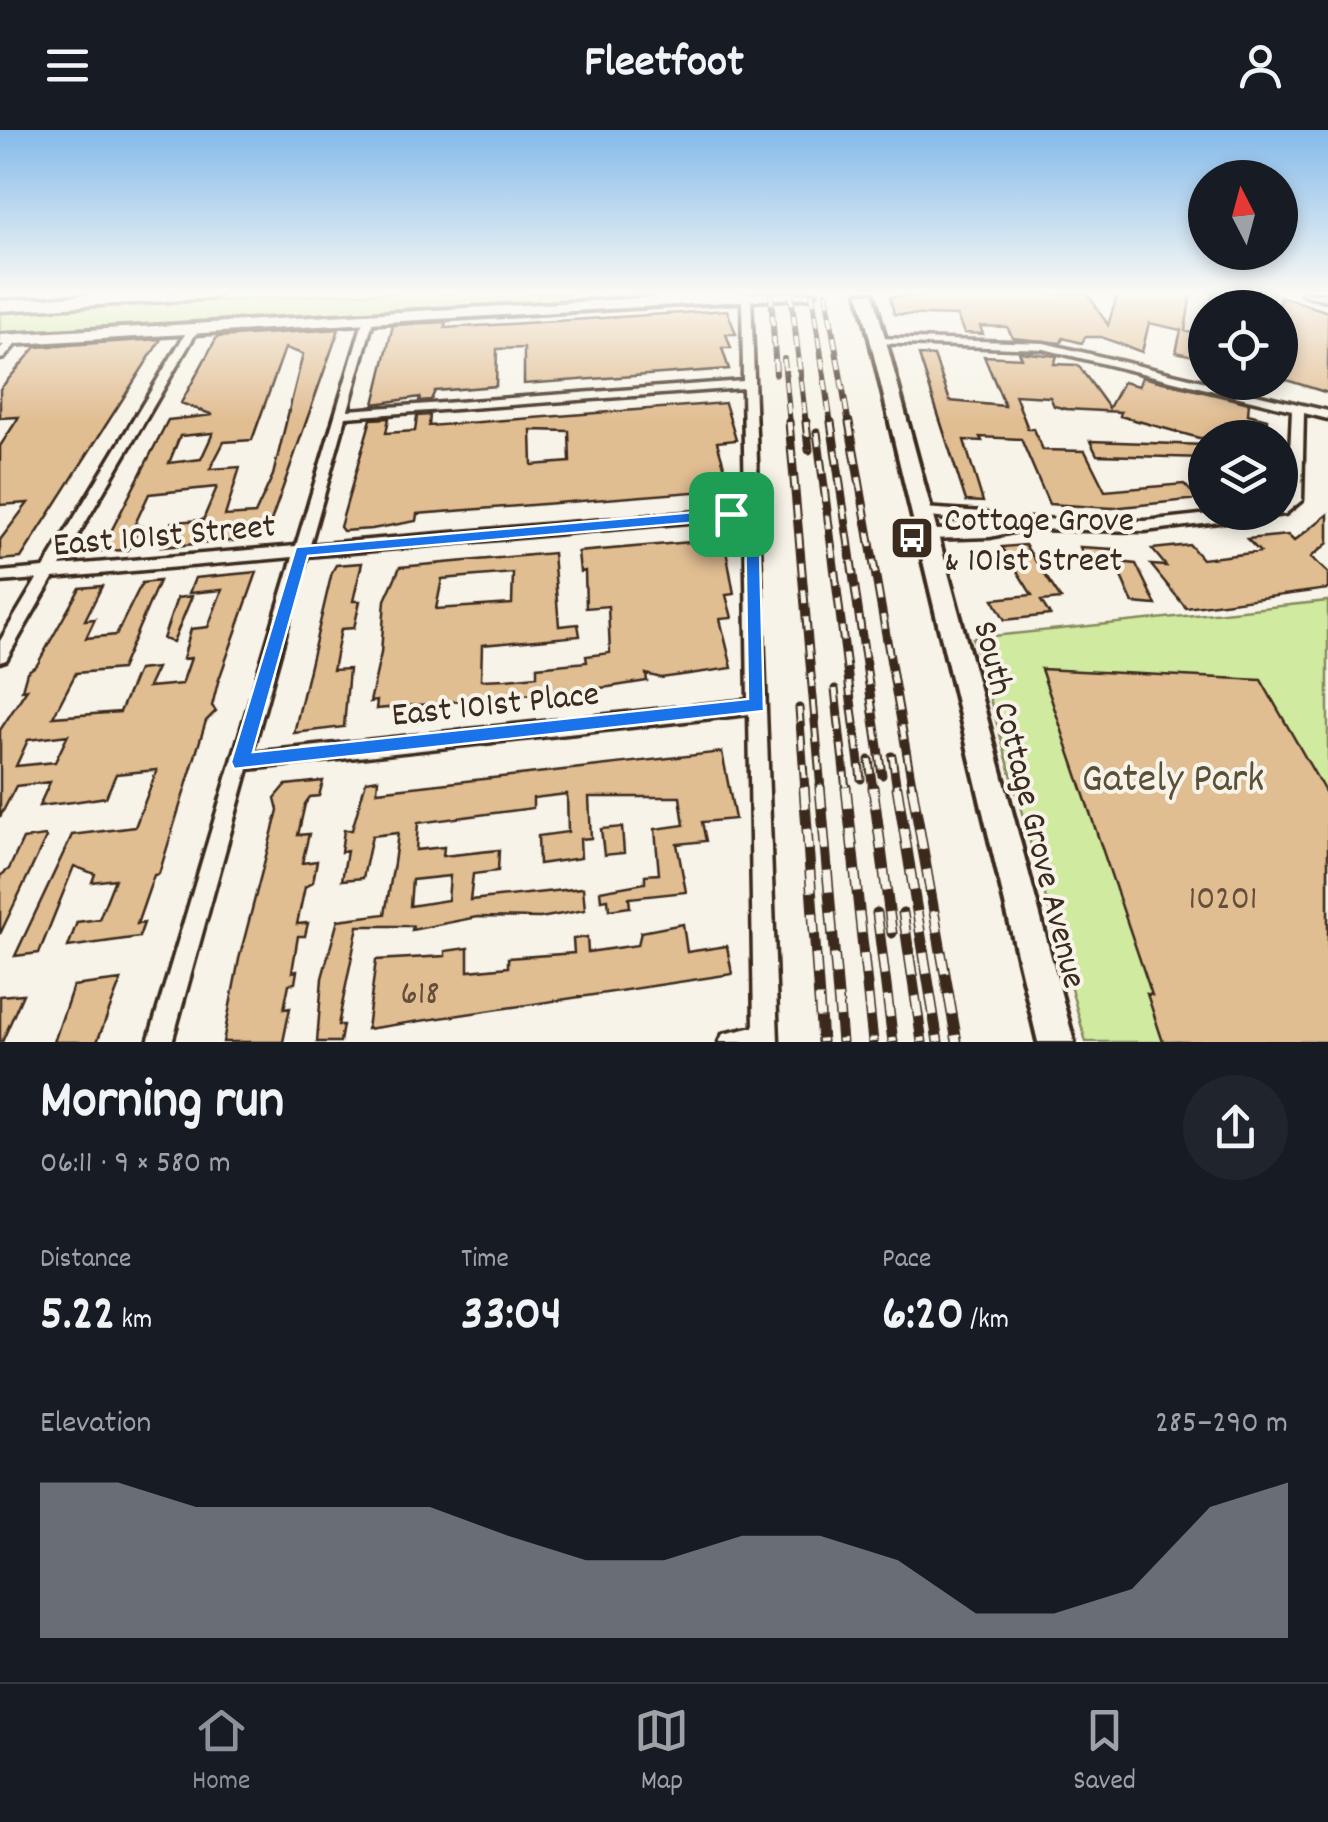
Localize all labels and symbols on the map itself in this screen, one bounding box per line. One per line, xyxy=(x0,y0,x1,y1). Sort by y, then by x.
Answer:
north arrow xyxy=(1188,160,1298,270)
pin xyxy=(689,472,774,557)
place label: Cottage Grove & 101st Street xyxy=(944,498,1134,588)
street label: East 101st Street xyxy=(51,503,278,573)
bus stop icon: Cottage Grove & 101st Street xyxy=(889,515,935,561)
street label: South Cottage Grove Avenue xyxy=(957,616,1097,994)
street label: East 101st Place xyxy=(389,671,602,743)
park label: Gately Park xyxy=(1081,752,1265,812)
house number: 10201 xyxy=(1189,876,1257,926)
house number: 618 xyxy=(401,971,439,1021)

